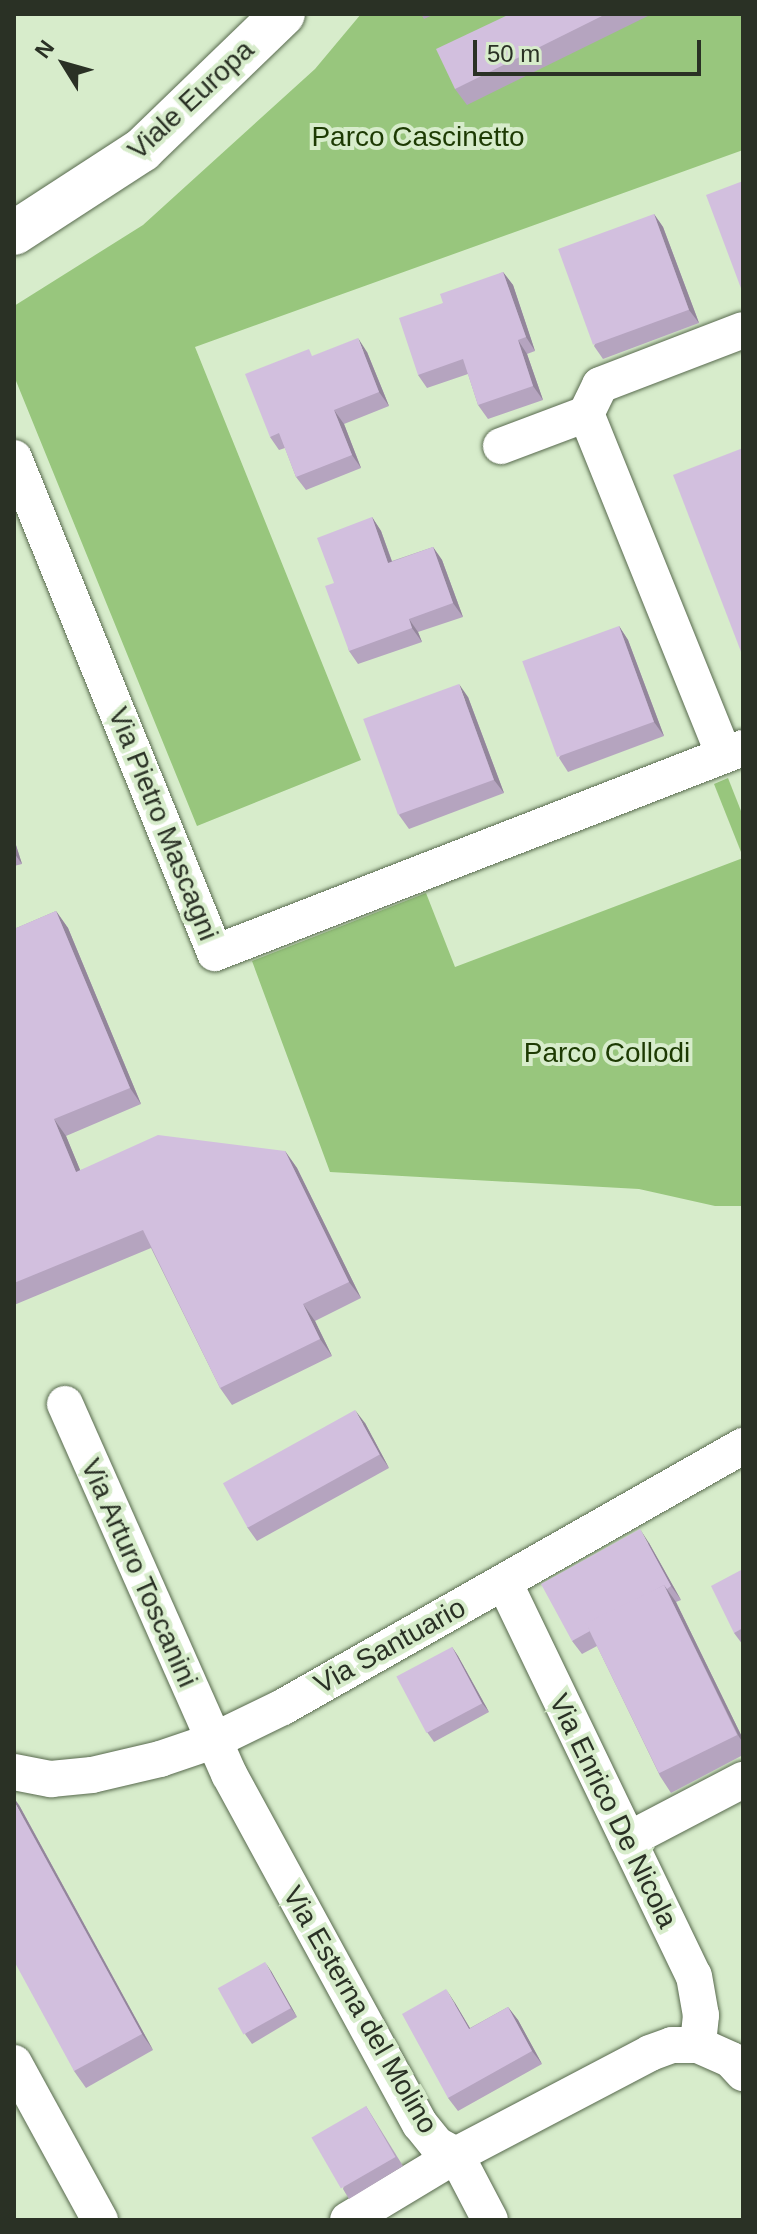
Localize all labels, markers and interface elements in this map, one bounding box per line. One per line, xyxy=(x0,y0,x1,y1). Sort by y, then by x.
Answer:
north arrow xyxy=(24,24,104,104)
scale bar xyxy=(477,24,705,74)
street label: Viale Europa xyxy=(121,33,261,167)
text: N xyxy=(30,35,59,63)
text: 50 m xyxy=(487,40,540,67)
park label: Parco Cascinetto xyxy=(311,120,525,154)
street label: Via Pietro Mascagni xyxy=(101,703,225,945)
park label: Parco Collodi xyxy=(524,1036,690,1070)
street label: Via Arturo Toscanini xyxy=(73,1453,205,1693)
street label: Via Santuario xyxy=(309,1591,471,1701)
street label: Via Enrico De Nicola xyxy=(542,1688,684,1934)
street label: Via Esterna del Molino xyxy=(276,1881,444,2139)

